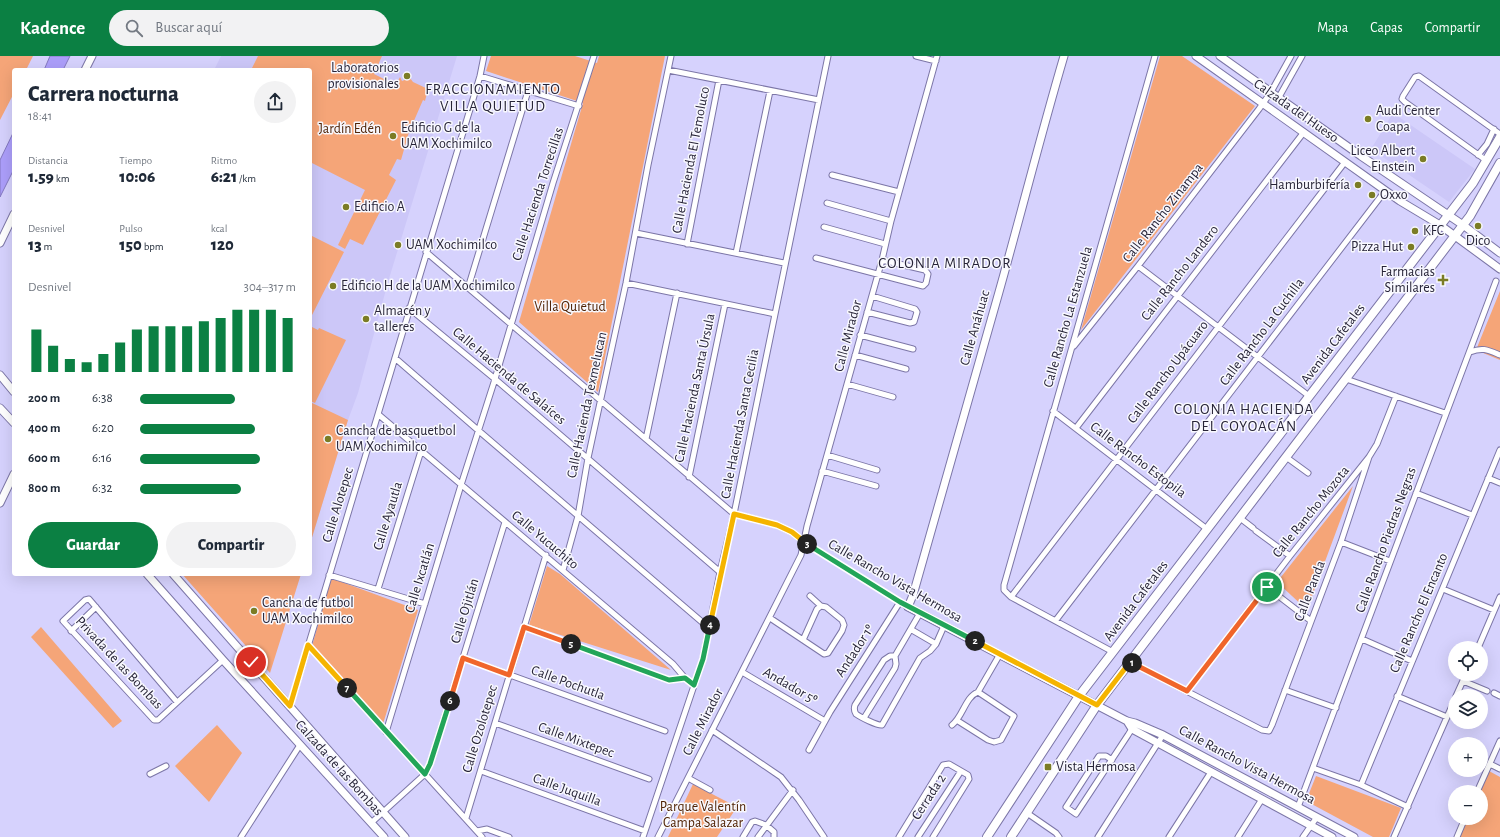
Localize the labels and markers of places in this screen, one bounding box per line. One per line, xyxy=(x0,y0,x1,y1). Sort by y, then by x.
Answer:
place label: Laboratorios provisionales xyxy=(327,61,399,91)
marker: Laboratorios provisionales xyxy=(402,71,412,81)
place label: Audi Center Coapa xyxy=(1376,104,1440,134)
marker: Audi Center Coapa xyxy=(1363,114,1373,124)
place label: Edificio G de la UAM Xochimilco xyxy=(401,121,492,151)
marker: Edificio G de la UAM Xochimilco xyxy=(388,131,398,141)
place label: Liceo Albert Einstein xyxy=(1351,144,1416,174)
marker: Liceo Albert Einstein xyxy=(1418,154,1428,164)
place label: Hamburbifería xyxy=(1269,178,1351,192)
marker: Hamburbifería xyxy=(1353,180,1363,190)
place label: Oxxo xyxy=(1380,188,1408,202)
marker: Oxxo xyxy=(1367,190,1377,200)
place label: Edificio A xyxy=(354,200,405,214)
marker: Edificio A xyxy=(341,202,351,212)
marker: Dico xyxy=(1473,221,1483,231)
place label: KFC xyxy=(1423,224,1444,238)
marker: KFC xyxy=(1410,226,1420,236)
place label: Dico xyxy=(1466,234,1490,248)
place label: UAM Xochimilco xyxy=(406,238,497,252)
marker: UAM Xochimilco xyxy=(393,240,403,250)
place label: Pizza Hut xyxy=(1351,240,1404,254)
marker: Pizza Hut xyxy=(1406,242,1416,252)
place label: Farmacias Similares xyxy=(1380,265,1435,295)
marker: Farmacias Similares xyxy=(1438,275,1448,285)
place label: Edificio H de la UAM Xochimilco xyxy=(341,279,515,293)
marker: Edificio H de la UAM Xochimilco xyxy=(328,281,338,291)
place label: Almacén y talleres xyxy=(374,304,431,334)
marker: Almacén y talleres xyxy=(361,314,371,324)
place label: Cancha de basquetbol UAM Xochimilco xyxy=(336,424,456,454)
marker: Cancha de basquetbol UAM Xochimilco xyxy=(323,434,333,444)
pin: 3 xyxy=(797,534,817,554)
pin xyxy=(1250,570,1284,604)
place label: Cancha de futbol UAM Xochimilco xyxy=(262,596,354,626)
marker: Cancha de futbol UAM Xochimilco xyxy=(249,606,259,616)
pin: 4 xyxy=(700,615,720,635)
pin: 2 xyxy=(965,631,985,651)
pin: 5 xyxy=(561,634,581,654)
pin xyxy=(234,645,268,679)
pin: 1 xyxy=(1122,653,1142,673)
pin: 7 xyxy=(337,678,357,698)
pin: 6 xyxy=(440,691,460,711)
place label: Vista Hermosa xyxy=(1056,760,1136,774)
marker: Vista Hermosa xyxy=(1043,762,1053,772)

